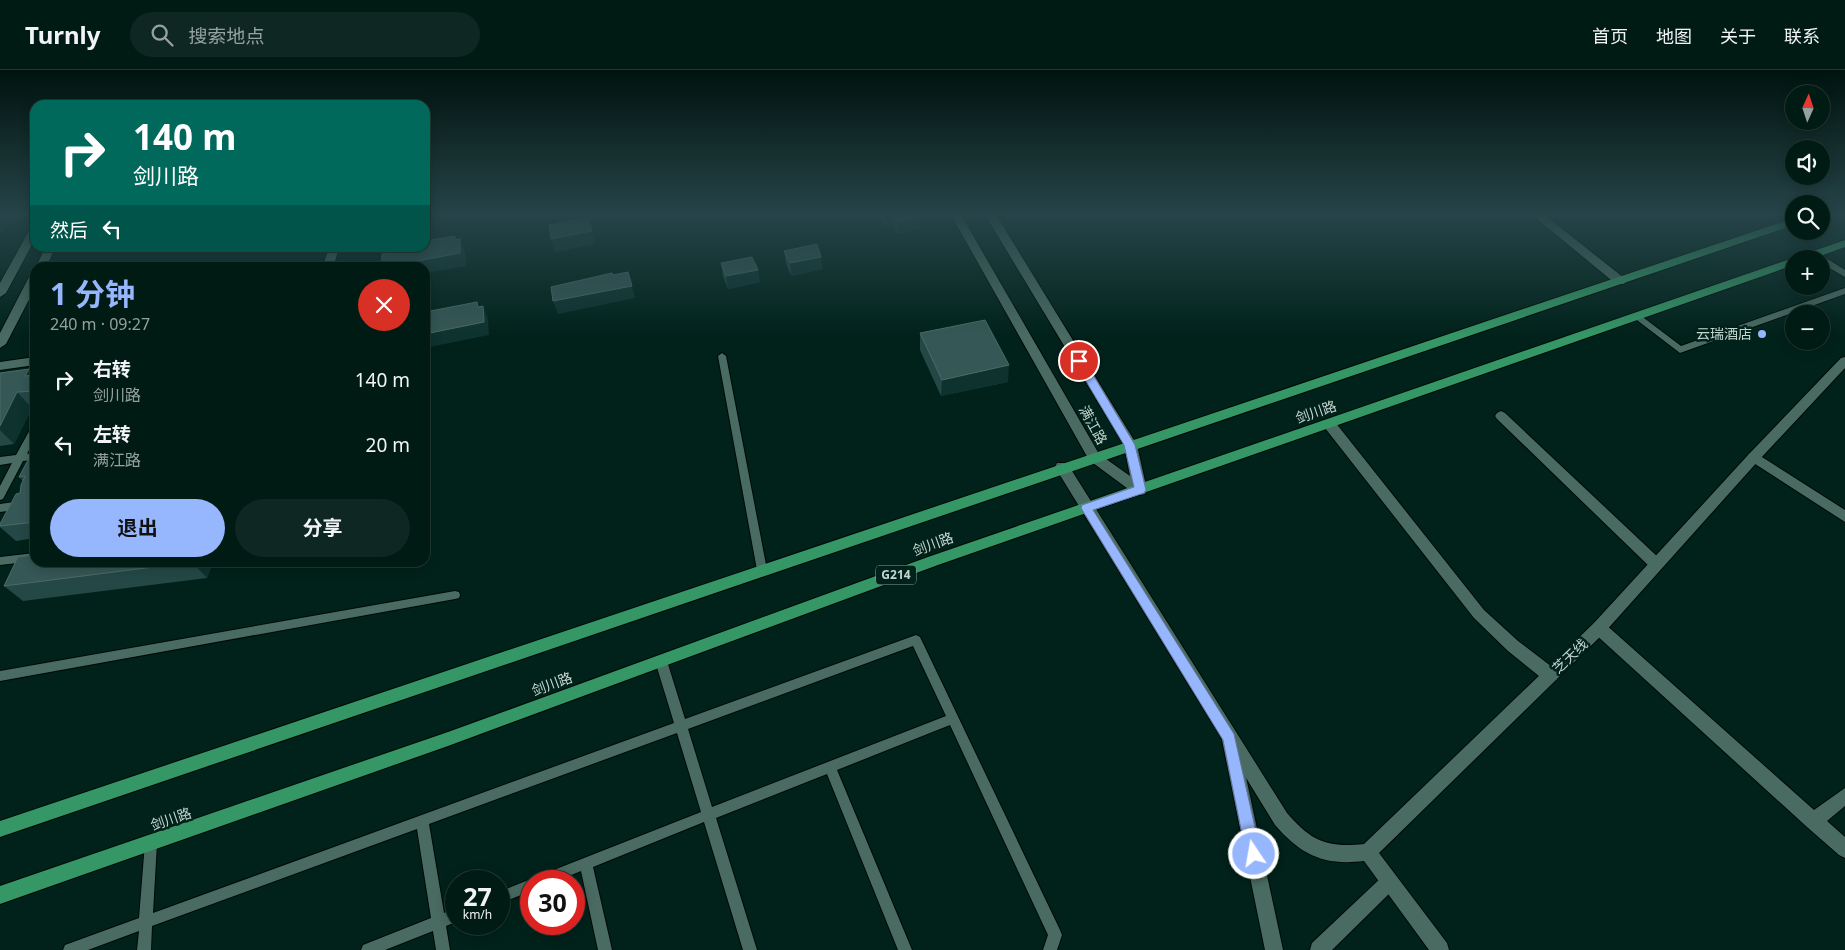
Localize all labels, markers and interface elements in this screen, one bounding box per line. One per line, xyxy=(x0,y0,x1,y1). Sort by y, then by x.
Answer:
search box xyxy=(130,12,480,57)
text: Turnly xyxy=(25,18,100,51)
icon: search xyxy=(148,21,176,49)
text: 搜索地点 xyxy=(188,23,264,49)
text: 首页 xyxy=(1592,24,1628,48)
text: 地图 xyxy=(1656,24,1692,48)
text: 关于 xyxy=(1720,24,1756,48)
text: 联系 xyxy=(1784,24,1820,48)
north arrow xyxy=(1785,85,1830,130)
map controls xyxy=(1785,85,1830,350)
text: 140 m xyxy=(133,113,236,160)
icon: right xyxy=(50,120,115,185)
button: sound xyxy=(1785,140,1830,185)
text: 剑川路 xyxy=(133,160,199,190)
button: search xyxy=(1785,195,1830,240)
icon: left xyxy=(98,215,126,243)
text: 然后 xyxy=(50,217,88,243)
button: + xyxy=(1785,250,1830,295)
text: 1 分钟 xyxy=(50,273,135,314)
button: close xyxy=(358,279,410,331)
button: − xyxy=(1785,305,1830,350)
text: 240 m · 09:27 xyxy=(50,313,150,335)
place label: 云瑞酒店 xyxy=(1696,324,1752,343)
marker: 云瑞酒店 xyxy=(1756,328,1768,340)
pin xyxy=(1058,340,1100,382)
icon: arrive xyxy=(1065,347,1093,375)
text: 右转 xyxy=(93,356,131,382)
icon: right xyxy=(50,366,78,394)
text: 140 m xyxy=(355,367,410,393)
text: 剑川路 xyxy=(93,384,141,406)
street label: 剑川路 xyxy=(1293,396,1339,427)
street label: 满江路 xyxy=(1075,402,1112,448)
text: 左转 xyxy=(93,421,131,447)
icon: left xyxy=(50,431,78,459)
text: 20 m xyxy=(366,432,410,458)
text: 满江路 xyxy=(93,449,141,471)
button: 退出 xyxy=(50,499,225,557)
button: 分享 xyxy=(235,499,410,557)
street label: 剑川路 xyxy=(910,527,956,560)
road number: G214 xyxy=(876,566,916,584)
street label: 芝天线 xyxy=(1548,634,1591,677)
street label: 剑川路 xyxy=(529,667,575,700)
street label: 剑川路 xyxy=(148,803,194,834)
position arrow xyxy=(1227,827,1279,879)
speed limit sign: 30 xyxy=(520,870,585,935)
text: 27 xyxy=(463,879,492,913)
text: km/h xyxy=(463,906,492,923)

